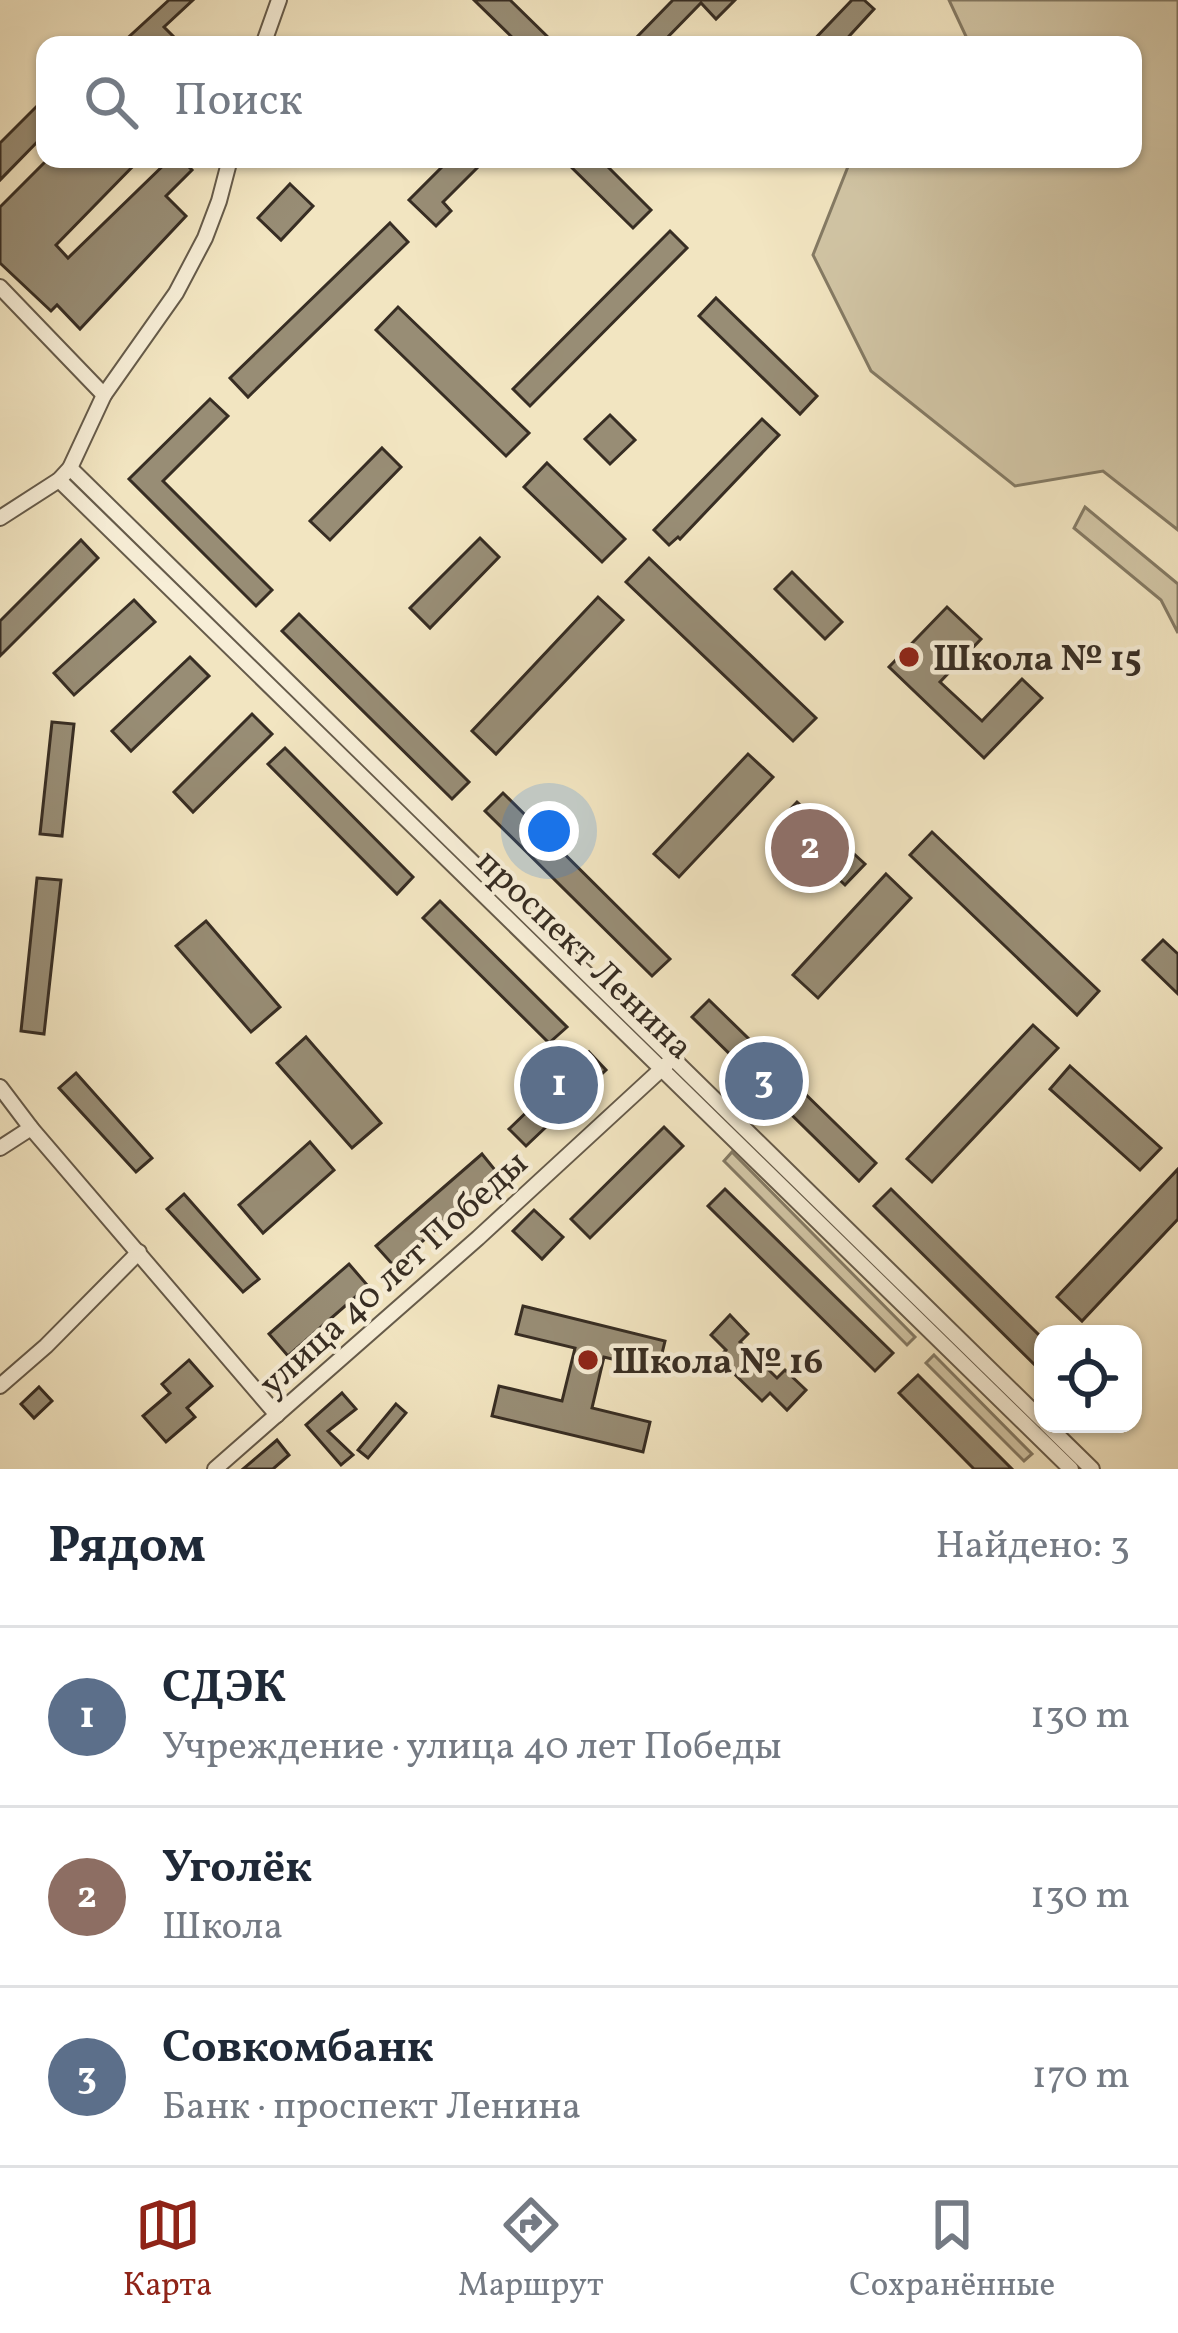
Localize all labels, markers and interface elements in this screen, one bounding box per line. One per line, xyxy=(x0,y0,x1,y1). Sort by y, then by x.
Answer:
search box xyxy=(36,36,1142,168)
icon: search xyxy=(78,69,144,135)
text: Поиск xyxy=(174,71,303,134)
place label: Школа № 15 xyxy=(933,636,1142,686)
marker: Школа № 15 xyxy=(896,644,922,670)
your location xyxy=(519,801,579,861)
pin: 2 xyxy=(771,803,849,893)
street label: проспект Ленина xyxy=(464,839,703,1073)
pin: 3 xyxy=(725,1036,803,1126)
pin: 1 xyxy=(520,1040,598,1130)
street label: улица 40 лет Победы xyxy=(249,1140,540,1410)
map controls xyxy=(1034,1325,1142,1433)
button: locate xyxy=(1034,1325,1142,1433)
place label: Школа № 16 xyxy=(612,1339,823,1389)
marker: Школа № 16 xyxy=(575,1347,601,1373)
text: Рядом xyxy=(48,1512,206,1583)
text: Найдено: 3 xyxy=(935,1520,1130,1574)
text: СДЭК xyxy=(162,1658,286,1721)
text: 1 xyxy=(79,1690,95,1744)
text: 130 m xyxy=(1030,1690,1130,1744)
text: Учреждение · улица 40 лет Победы xyxy=(162,1721,782,1775)
text: Уголёк xyxy=(162,1838,312,1901)
text: 2 xyxy=(77,1870,97,1924)
text: 130 m xyxy=(1030,1870,1130,1924)
text: Школа xyxy=(162,1901,283,1955)
text: Совкомбанк xyxy=(162,2018,434,2081)
text: 3 xyxy=(77,2050,97,2104)
text: 170 m xyxy=(1032,2050,1130,2104)
text: Банк · проспект Ленина xyxy=(162,2081,581,2135)
tab: Карта xyxy=(123,2192,212,2310)
tab: Маршрут xyxy=(458,2192,604,2310)
tab: Сохранённые xyxy=(849,2192,1055,2310)

